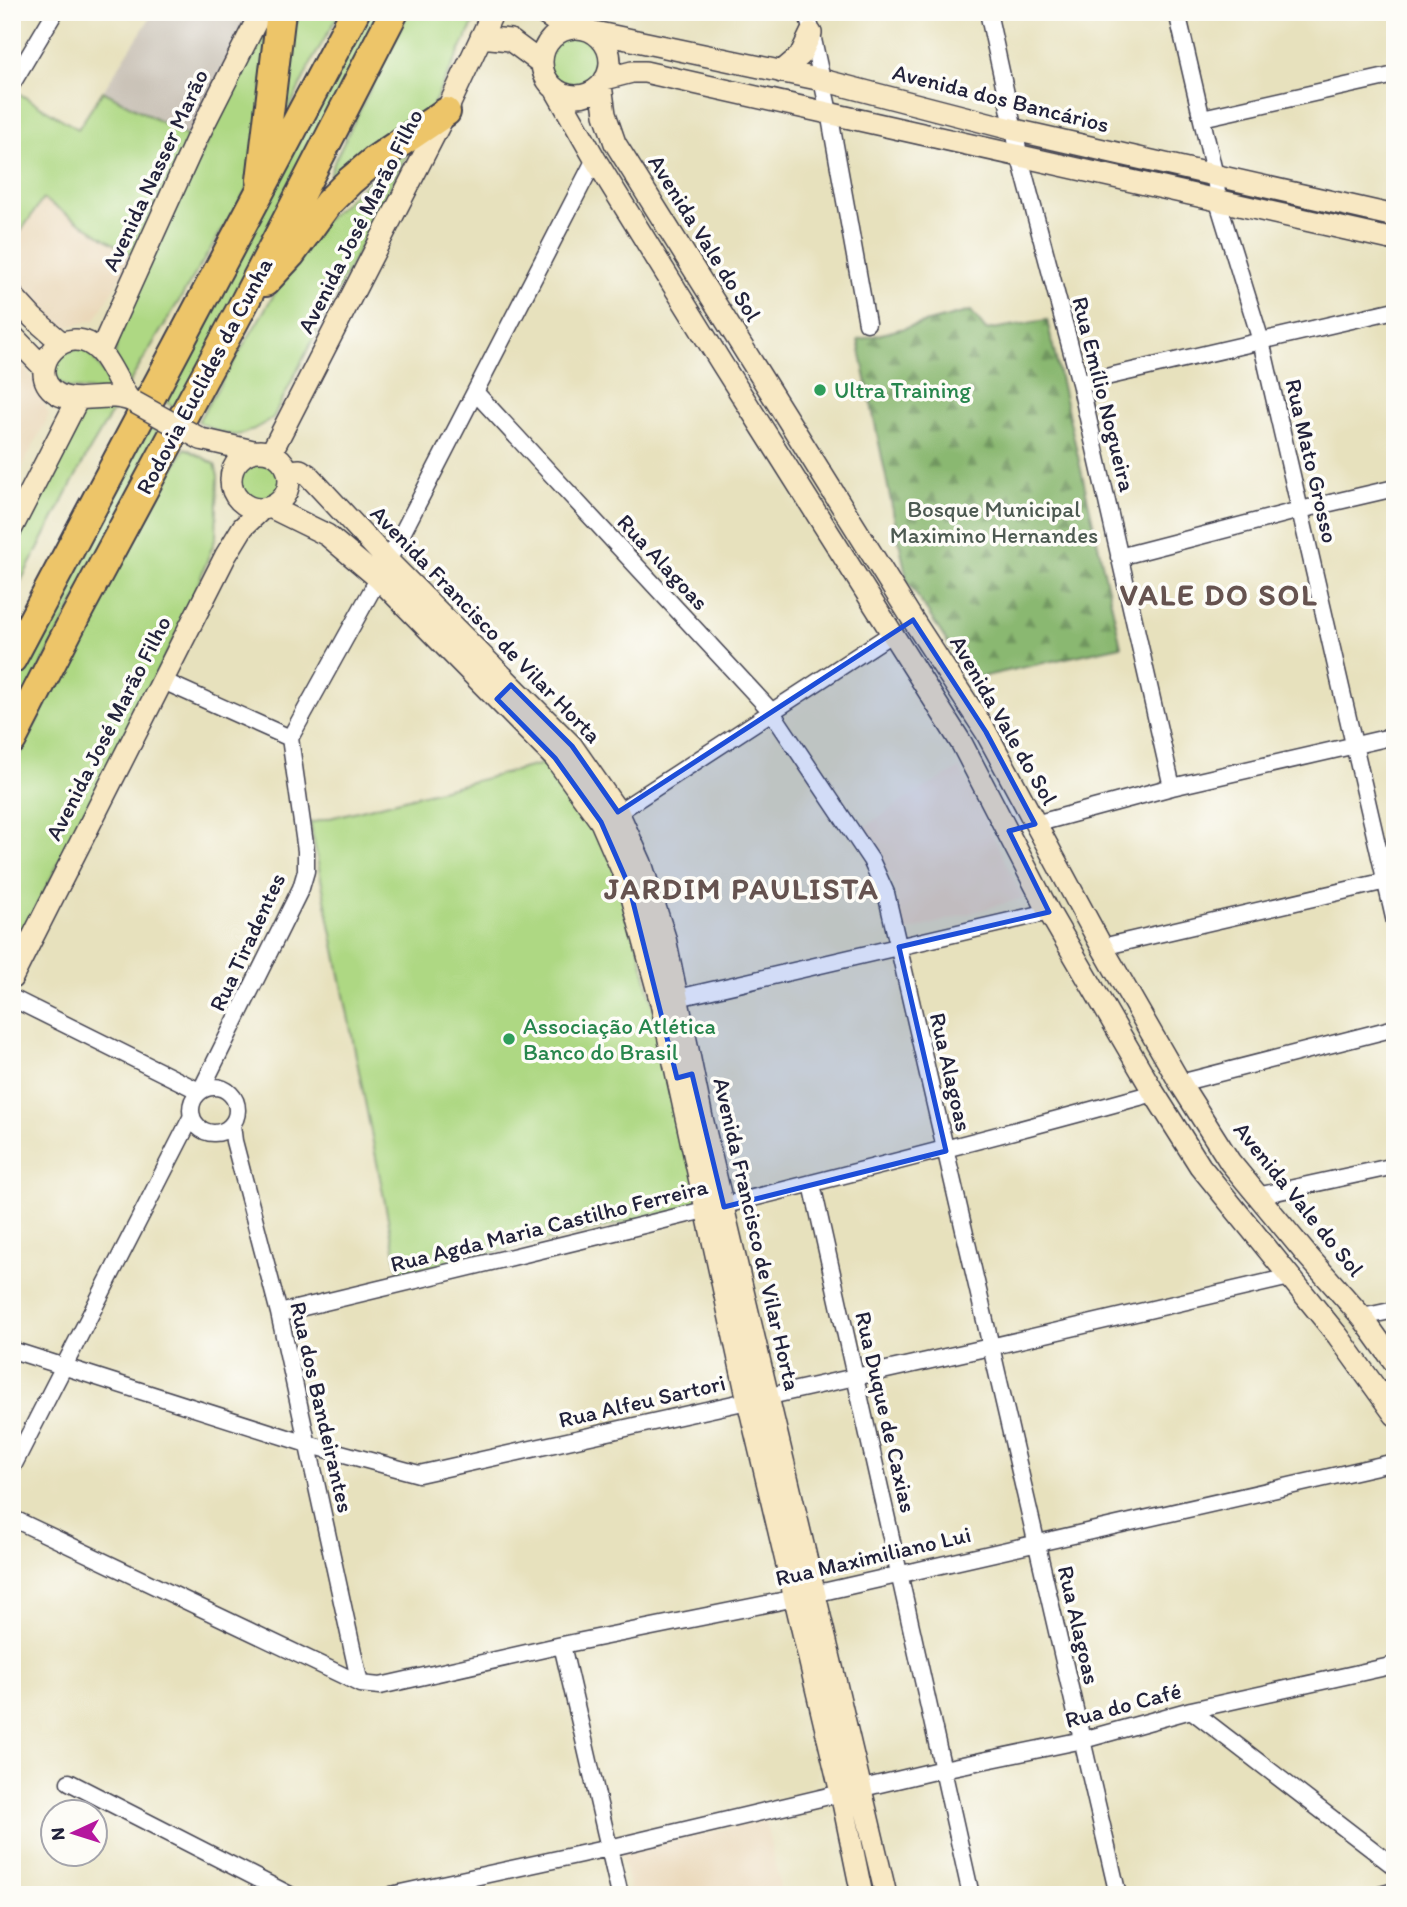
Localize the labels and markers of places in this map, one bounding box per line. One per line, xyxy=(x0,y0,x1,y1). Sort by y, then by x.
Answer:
place label: Ultra Training xyxy=(834,376,971,404)
marker: Ultra Training xyxy=(812,382,828,398)
place label: Associação Atlética Banco do Brasil xyxy=(523,1012,716,1066)
marker: Associação Atlética Banco do Brasil xyxy=(501,1031,517,1047)

